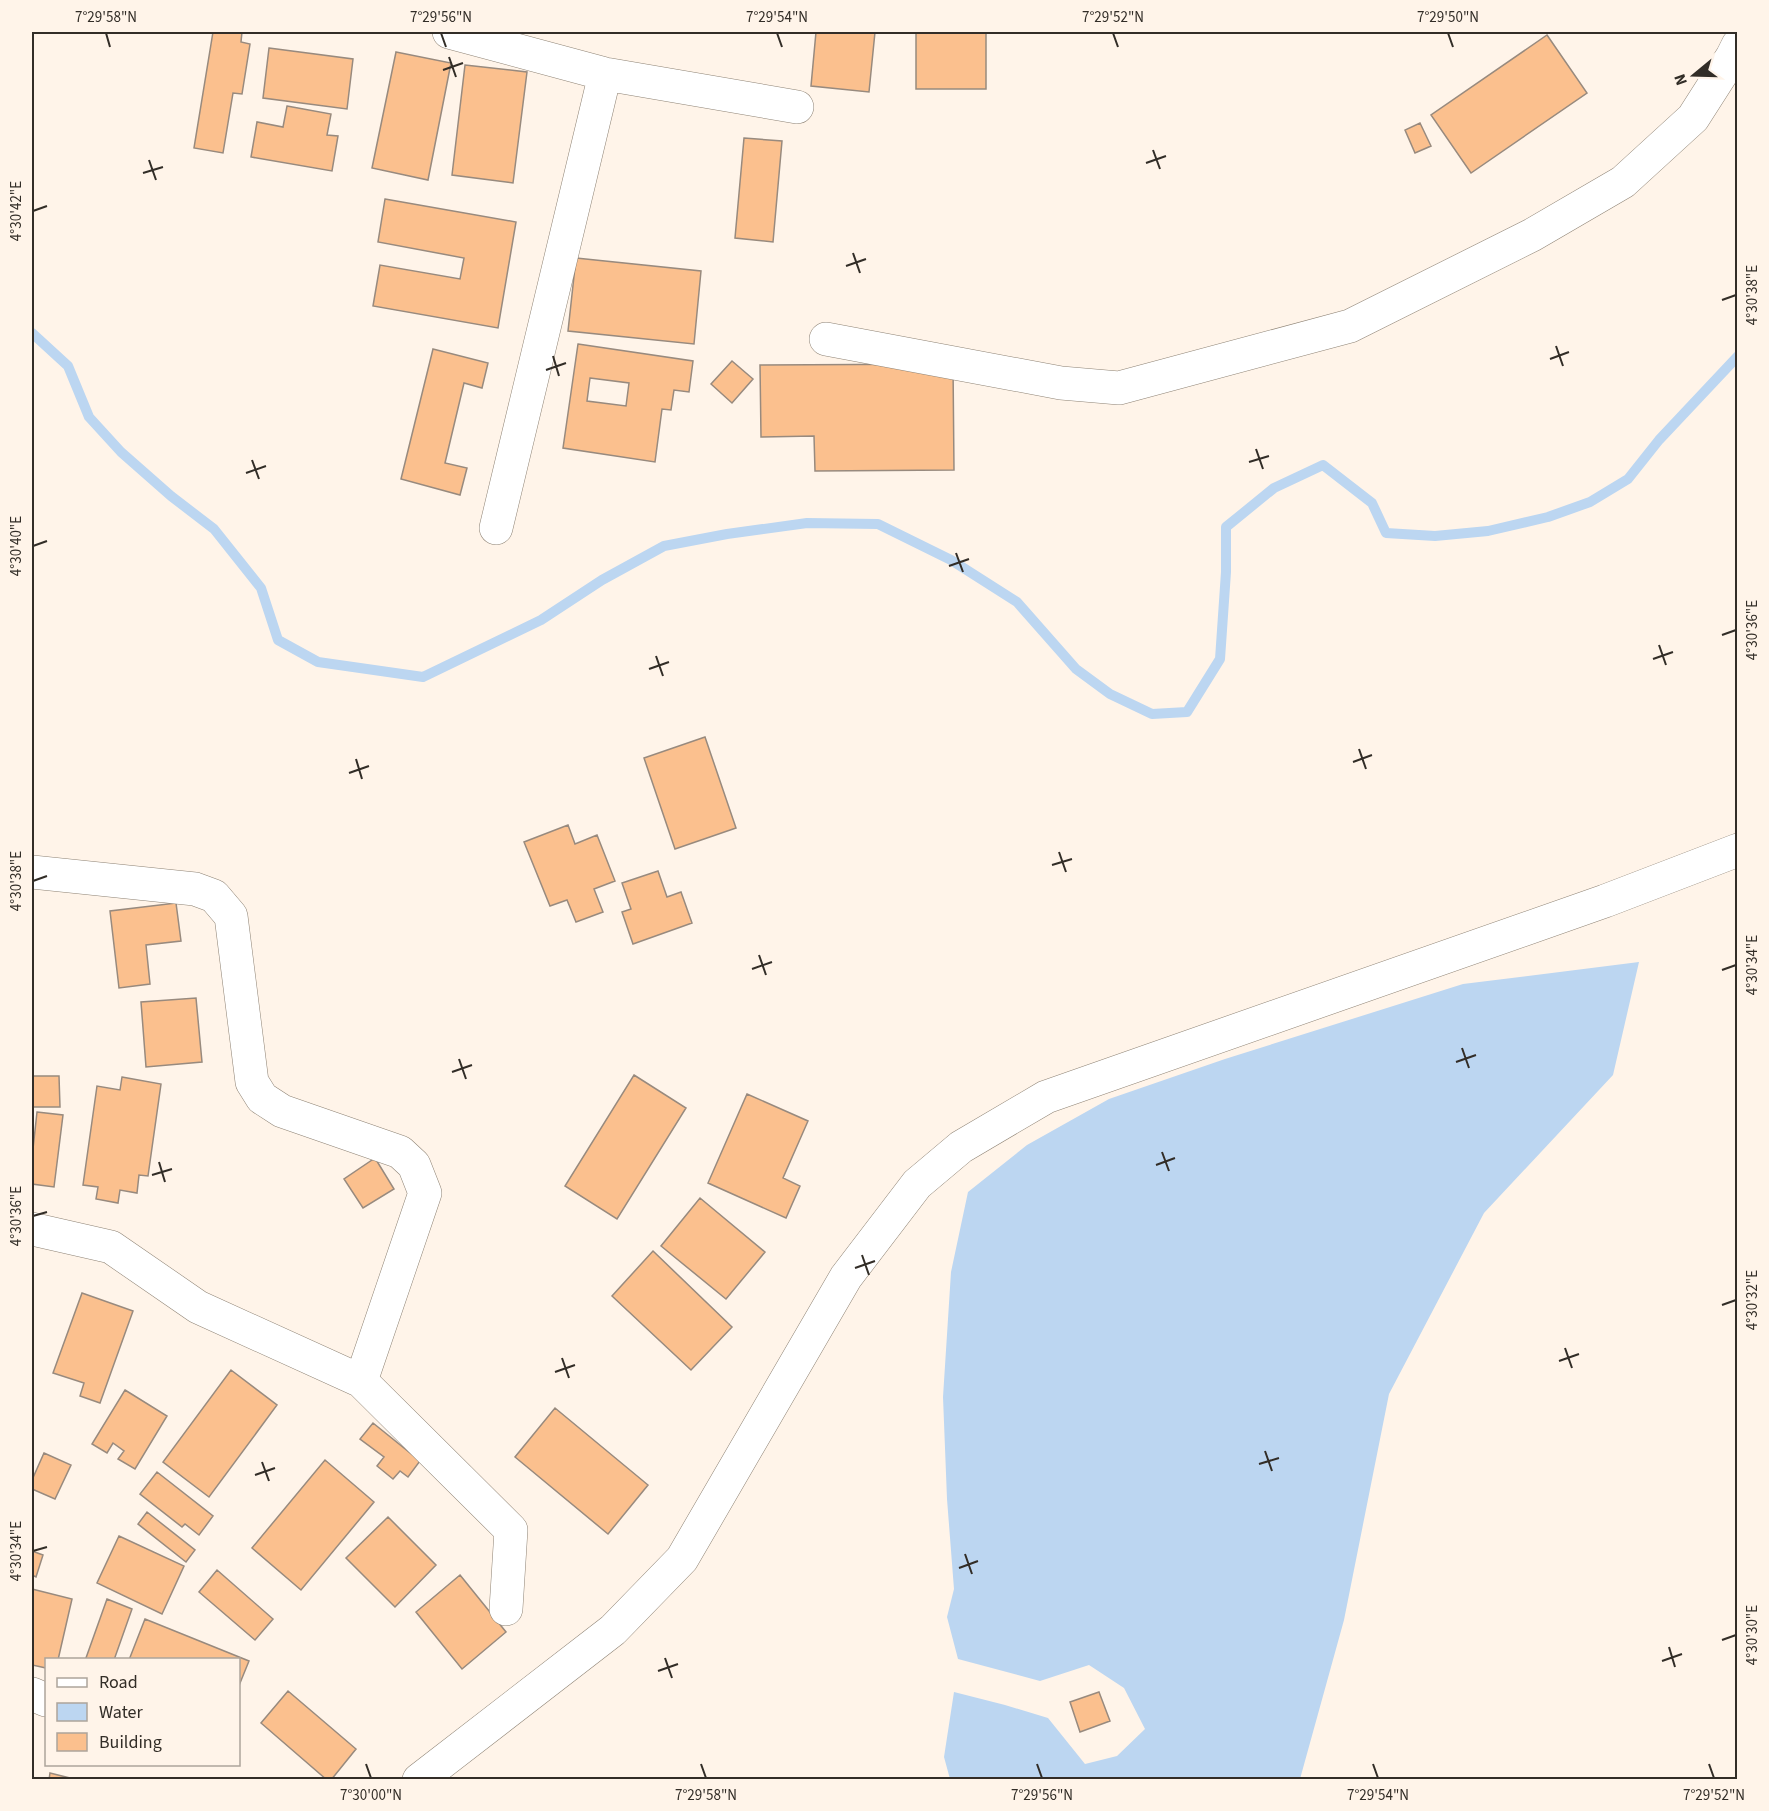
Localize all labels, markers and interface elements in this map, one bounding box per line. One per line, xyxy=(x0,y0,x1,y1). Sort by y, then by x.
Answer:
text: 7°29'58"N xyxy=(75,7,137,28)
text: 7°29'56"N xyxy=(410,7,472,28)
text: 7°29'54"N xyxy=(746,7,808,28)
text: 7°29'52"N xyxy=(1082,7,1144,28)
text: 7°29'50"N xyxy=(1417,7,1479,28)
north arrow xyxy=(1664,45,1724,105)
text: N xyxy=(1669,71,1693,88)
text: 4°30'42"E xyxy=(6,181,27,241)
text: 4°30'38"E xyxy=(1742,265,1763,325)
text: 4°30'40"E xyxy=(6,516,27,576)
text: 4°30'36"E xyxy=(1742,600,1763,660)
text: 4°30'38"E xyxy=(6,851,27,911)
text: 4°30'34"E xyxy=(1742,935,1763,995)
text: 4°30'36"E xyxy=(6,1186,27,1246)
text: 4°30'32"E xyxy=(1742,1270,1763,1330)
text: 4°30'34"E xyxy=(6,1521,27,1581)
text: 4°30'30"E xyxy=(1742,1605,1763,1665)
legend xyxy=(45,1658,240,1766)
text: Road xyxy=(99,1670,138,1695)
text: Water xyxy=(99,1700,143,1725)
text: Building xyxy=(99,1730,162,1755)
text: 7°30'00"N xyxy=(340,1785,402,1806)
text: 7°29'58"N xyxy=(675,1785,737,1806)
text: 7°29'56"N xyxy=(1011,1785,1073,1806)
text: 7°29'54"N xyxy=(1347,1785,1409,1806)
text: 7°29'52"N xyxy=(1683,1785,1745,1806)

